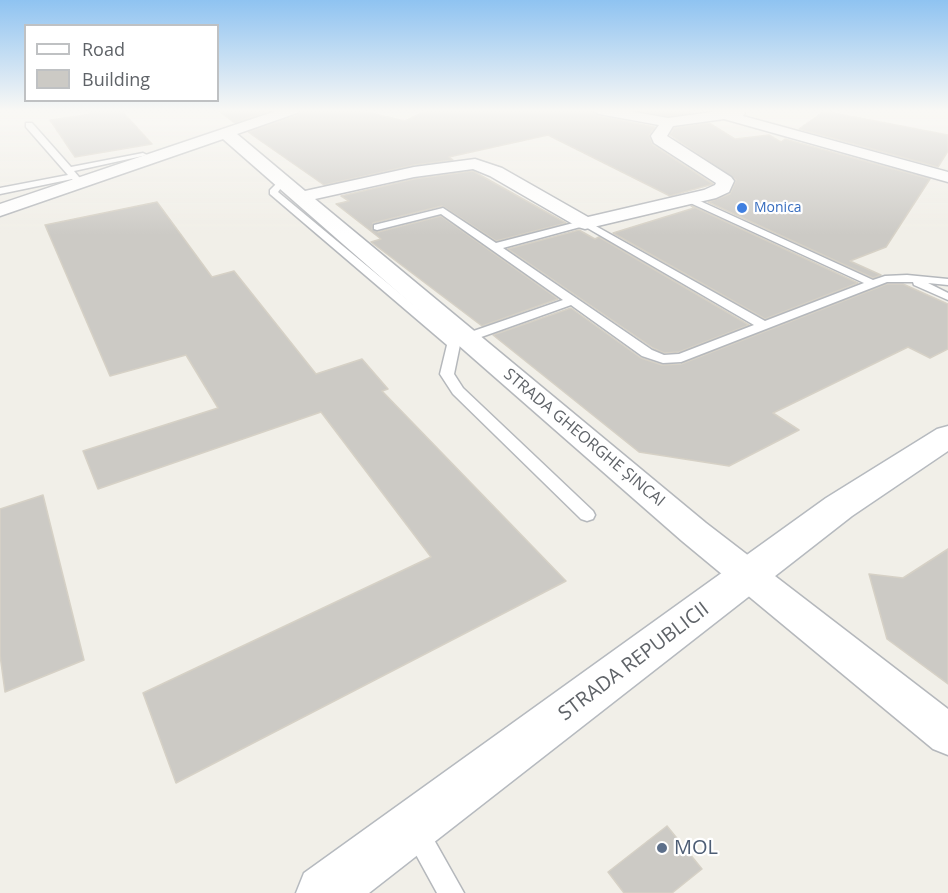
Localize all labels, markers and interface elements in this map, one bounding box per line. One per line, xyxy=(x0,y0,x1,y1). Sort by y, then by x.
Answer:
legend xyxy=(24,24,219,102)
text: Road xyxy=(82,37,125,61)
text: Building xyxy=(82,67,150,91)
place label: Monica xyxy=(754,200,802,216)
marker: Monica xyxy=(735,201,749,215)
street label: STRADA GHEORGHE ȘINCAI xyxy=(499,365,669,511)
street label: STRADA REPUBLICII xyxy=(554,598,714,726)
place label: MOL xyxy=(674,836,718,860)
marker: MOL xyxy=(655,841,669,855)

